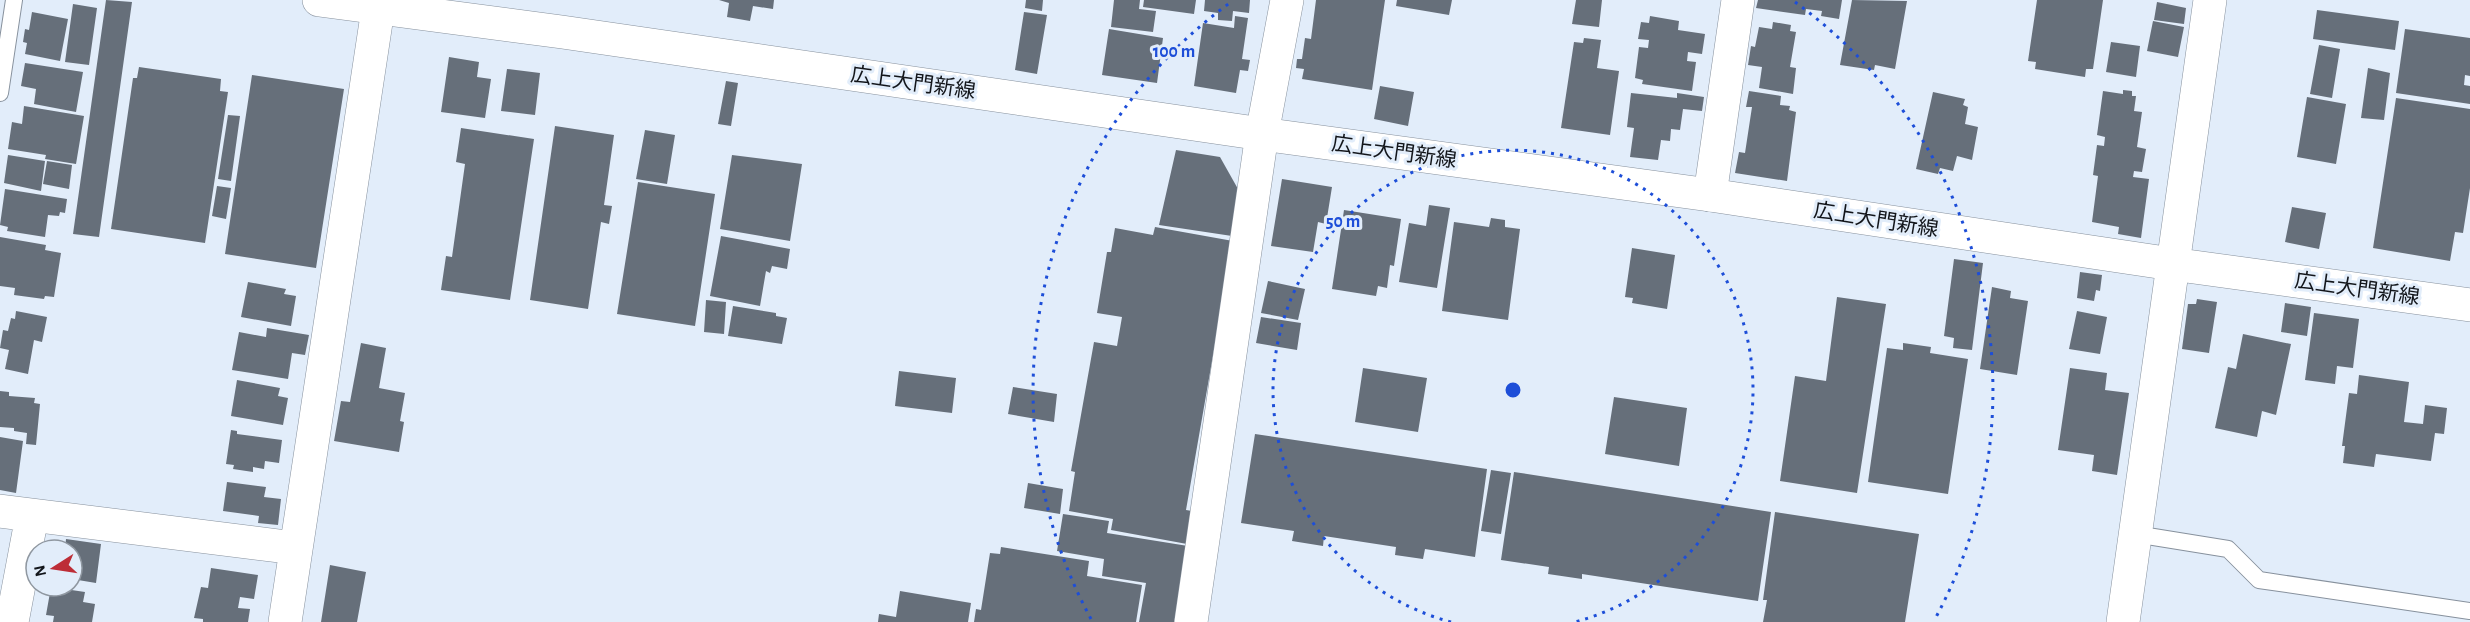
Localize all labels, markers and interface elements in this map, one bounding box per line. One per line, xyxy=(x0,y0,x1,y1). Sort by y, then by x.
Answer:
text: 100 m xyxy=(1153,43,1195,61)
street label: 広上大門新線 xyxy=(849,63,977,102)
street label: 広上大門新線 xyxy=(1330,132,1458,171)
street label: 広上大門新線 xyxy=(1812,199,1940,240)
text: 50 m xyxy=(1326,213,1360,231)
street label: 広上大門新線 xyxy=(2293,269,2421,308)
centre of rings xyxy=(1503,380,1523,400)
north arrow xyxy=(24,538,84,598)
text: N xyxy=(31,564,49,578)

